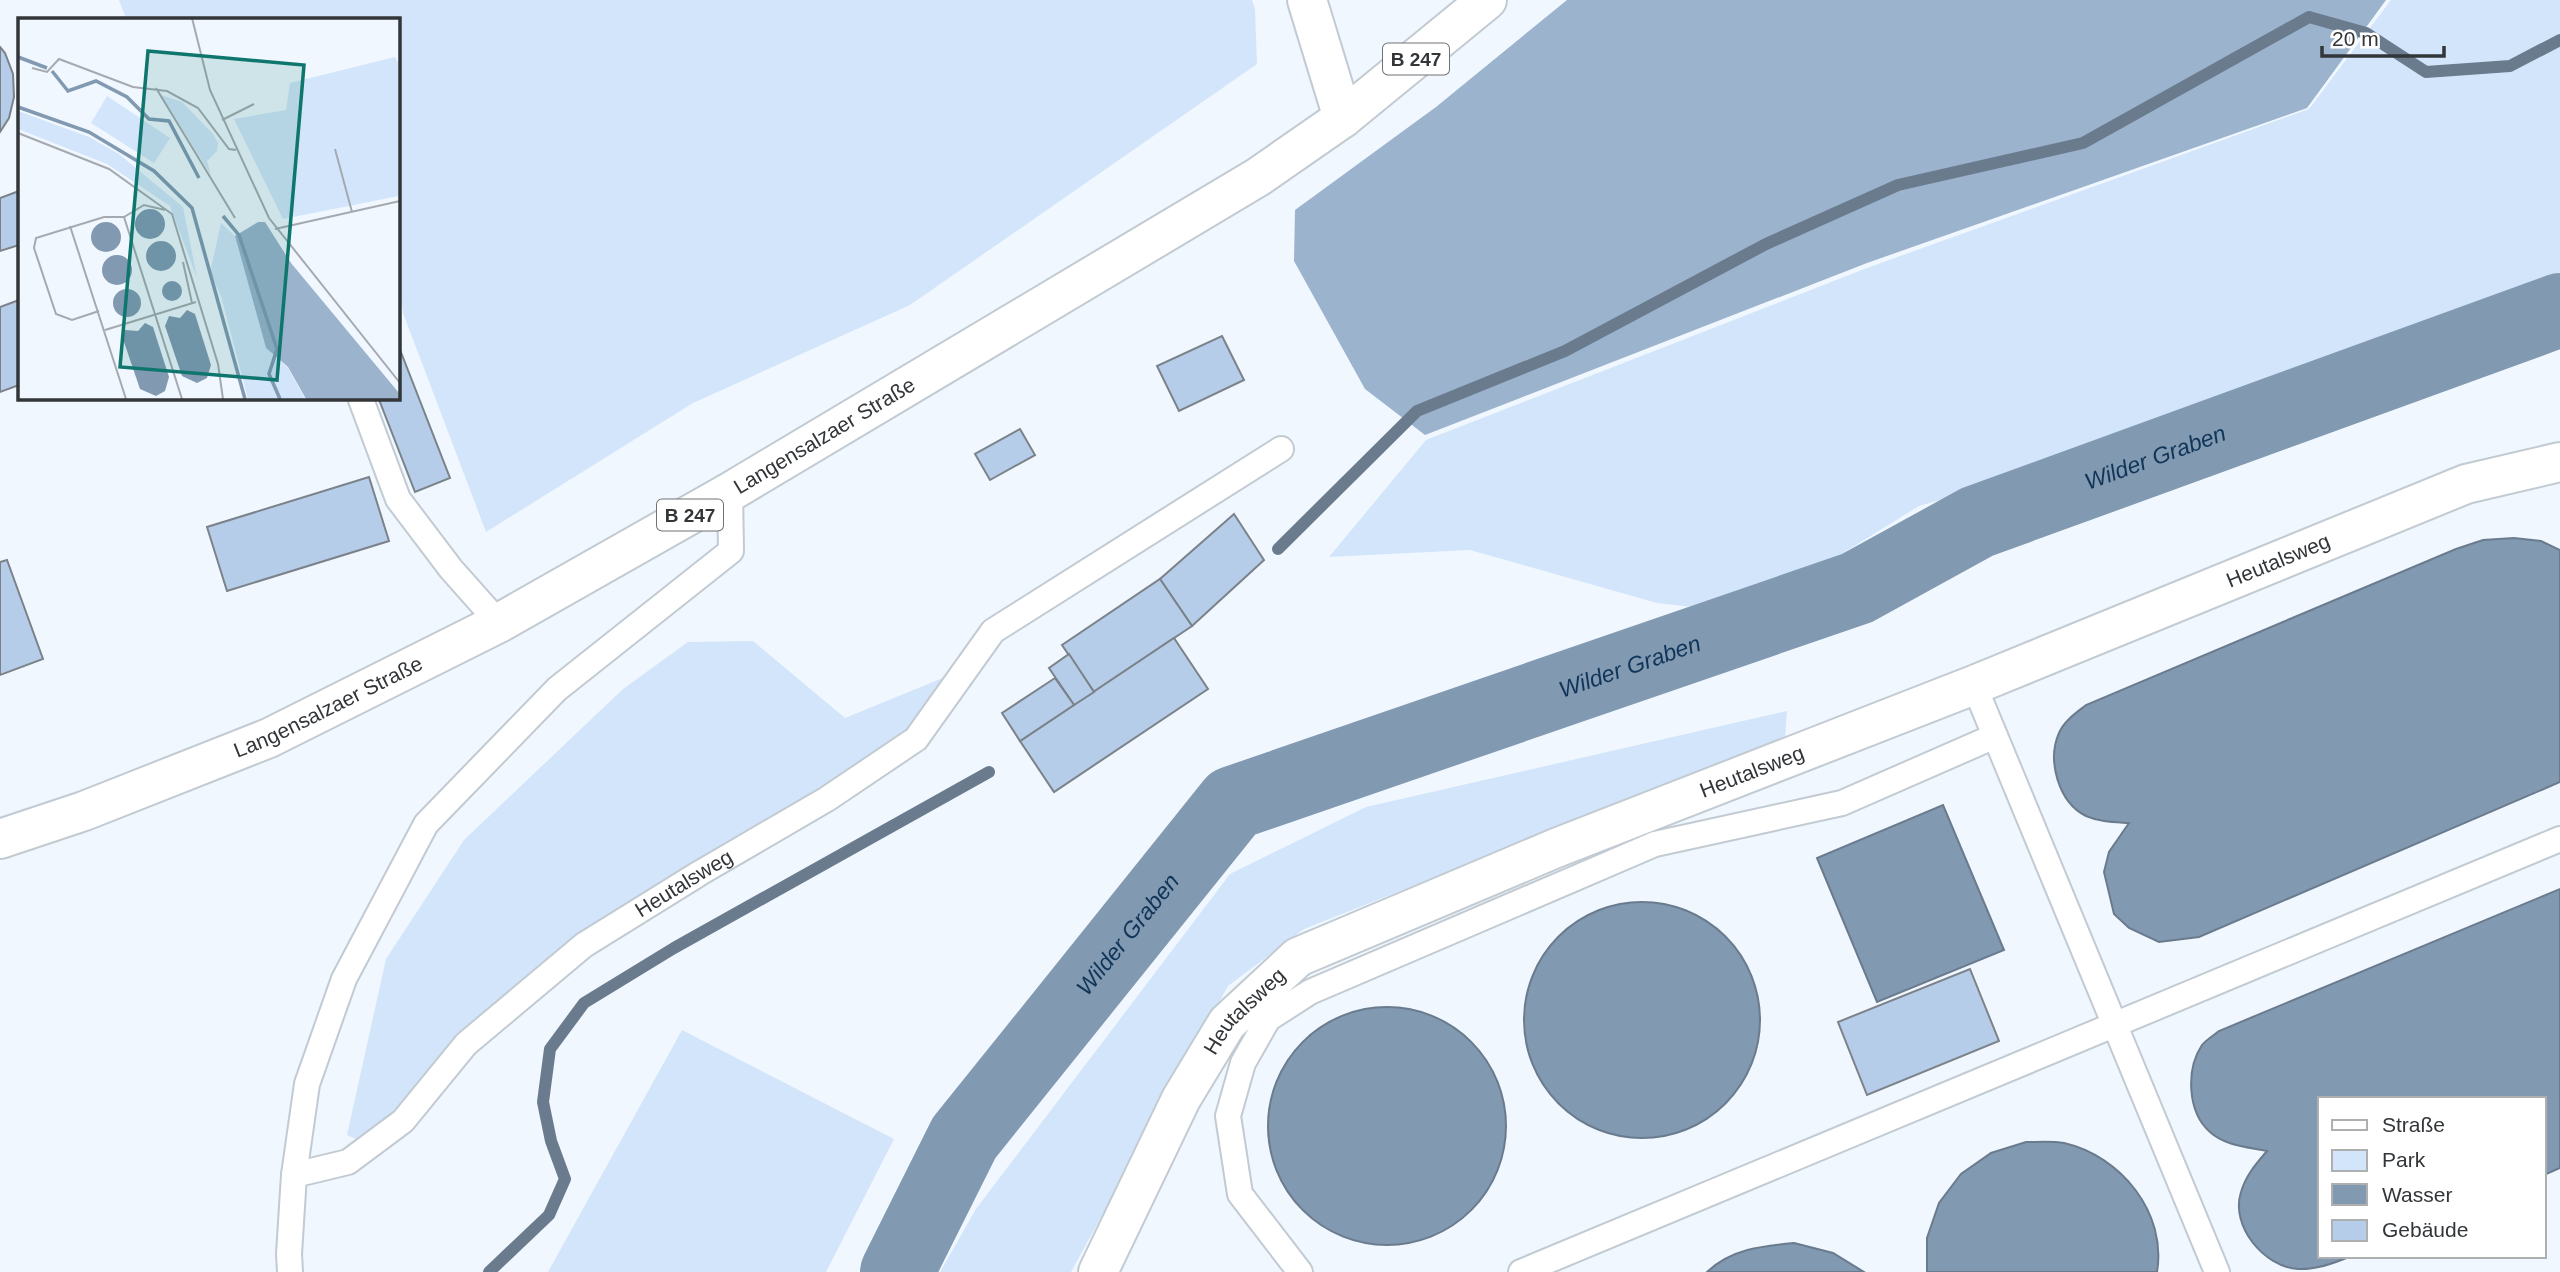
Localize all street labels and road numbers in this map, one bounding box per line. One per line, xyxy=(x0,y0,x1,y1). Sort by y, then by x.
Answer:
road number: B 247 xyxy=(1383,44,1449,74)
street label: Langensalzaer Straße xyxy=(729,372,919,498)
road number: B 247 xyxy=(657,500,723,530)
street label: Heutalsweg xyxy=(2223,529,2333,592)
street label: Langensalzaer Straße xyxy=(230,651,426,762)
street label: Heutalsweg xyxy=(1696,740,1807,802)
street label: Heutalsweg xyxy=(631,845,736,921)
street label: Heutalsweg xyxy=(1199,963,1290,1058)

